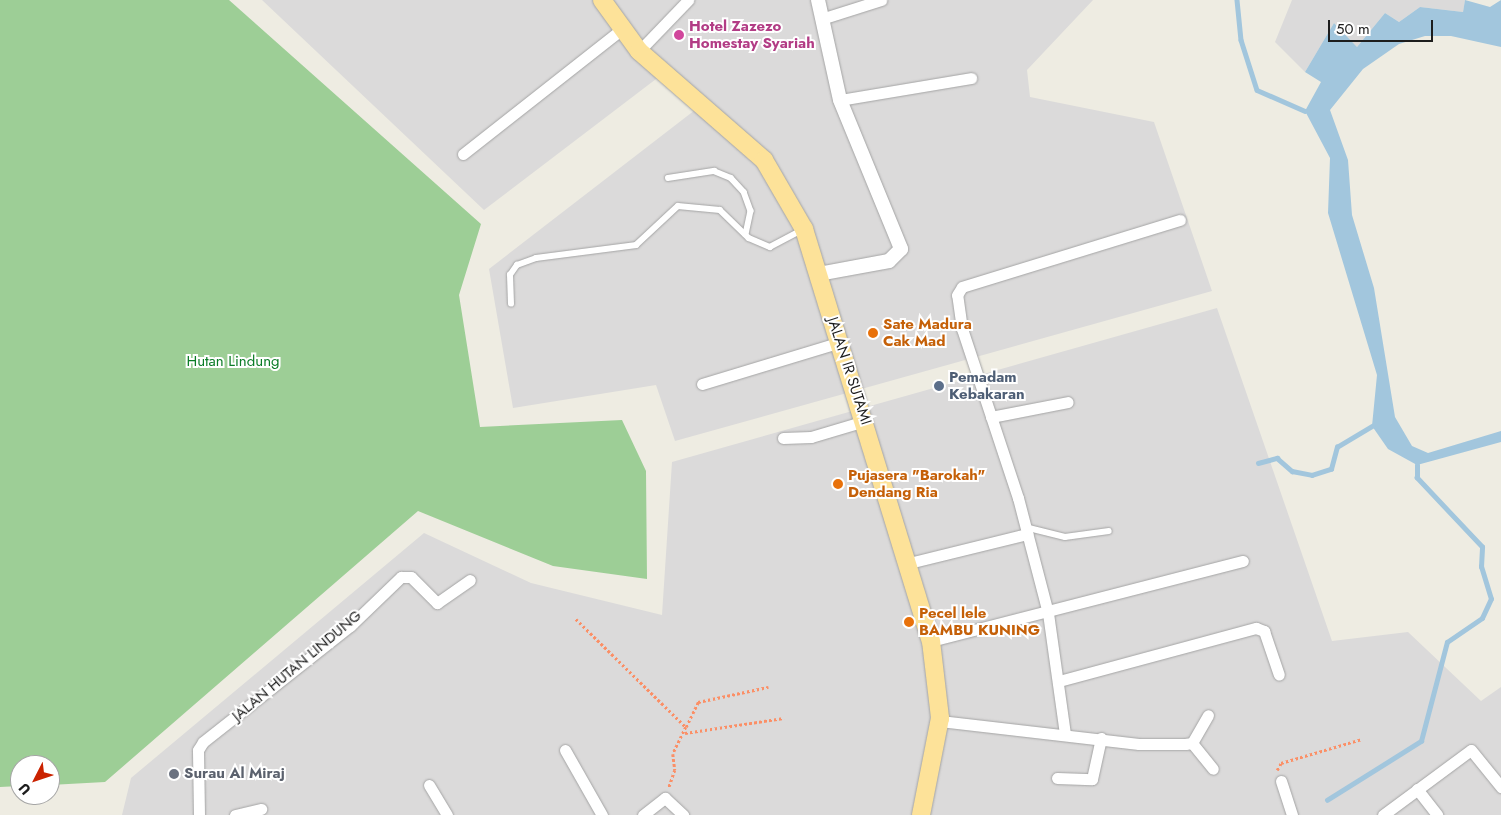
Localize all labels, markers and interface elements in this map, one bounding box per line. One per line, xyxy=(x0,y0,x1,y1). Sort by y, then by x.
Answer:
scale bar xyxy=(1331,10,1436,42)
place label: Hotel Zazezo Homestay Syariah xyxy=(689,17,815,52)
text: 50 m xyxy=(1336,18,1370,40)
marker: Hotel Zazezo Homestay Syariah xyxy=(673,29,685,41)
street label: JALAN IR SUTAMI xyxy=(823,315,875,427)
place label: Sate Madura Cak Mad xyxy=(883,315,972,350)
marker: Sate Madura Cak Mad xyxy=(867,327,879,339)
park label: Hutan Lindung xyxy=(186,353,280,371)
place label: Pemadam Kebakaran xyxy=(949,368,1025,403)
marker: Pemadam Kebakaran xyxy=(933,380,945,392)
place label: Pujasera "Barokah" Dendang Ria xyxy=(848,466,985,501)
marker: Pujasera "Barokah" Dendang Ria xyxy=(832,478,844,490)
place label: Pecel lele BAMBU KUNING xyxy=(919,604,1040,639)
street label: JALAN HUTAN LINDUNG xyxy=(229,607,365,725)
marker: Pecel lele BAMBU KUNING xyxy=(903,616,915,628)
north arrow xyxy=(10,755,60,805)
place label: Surau Al Miraj xyxy=(184,765,285,783)
marker: Surau Al Miraj xyxy=(168,768,180,780)
text: U xyxy=(14,779,35,799)

